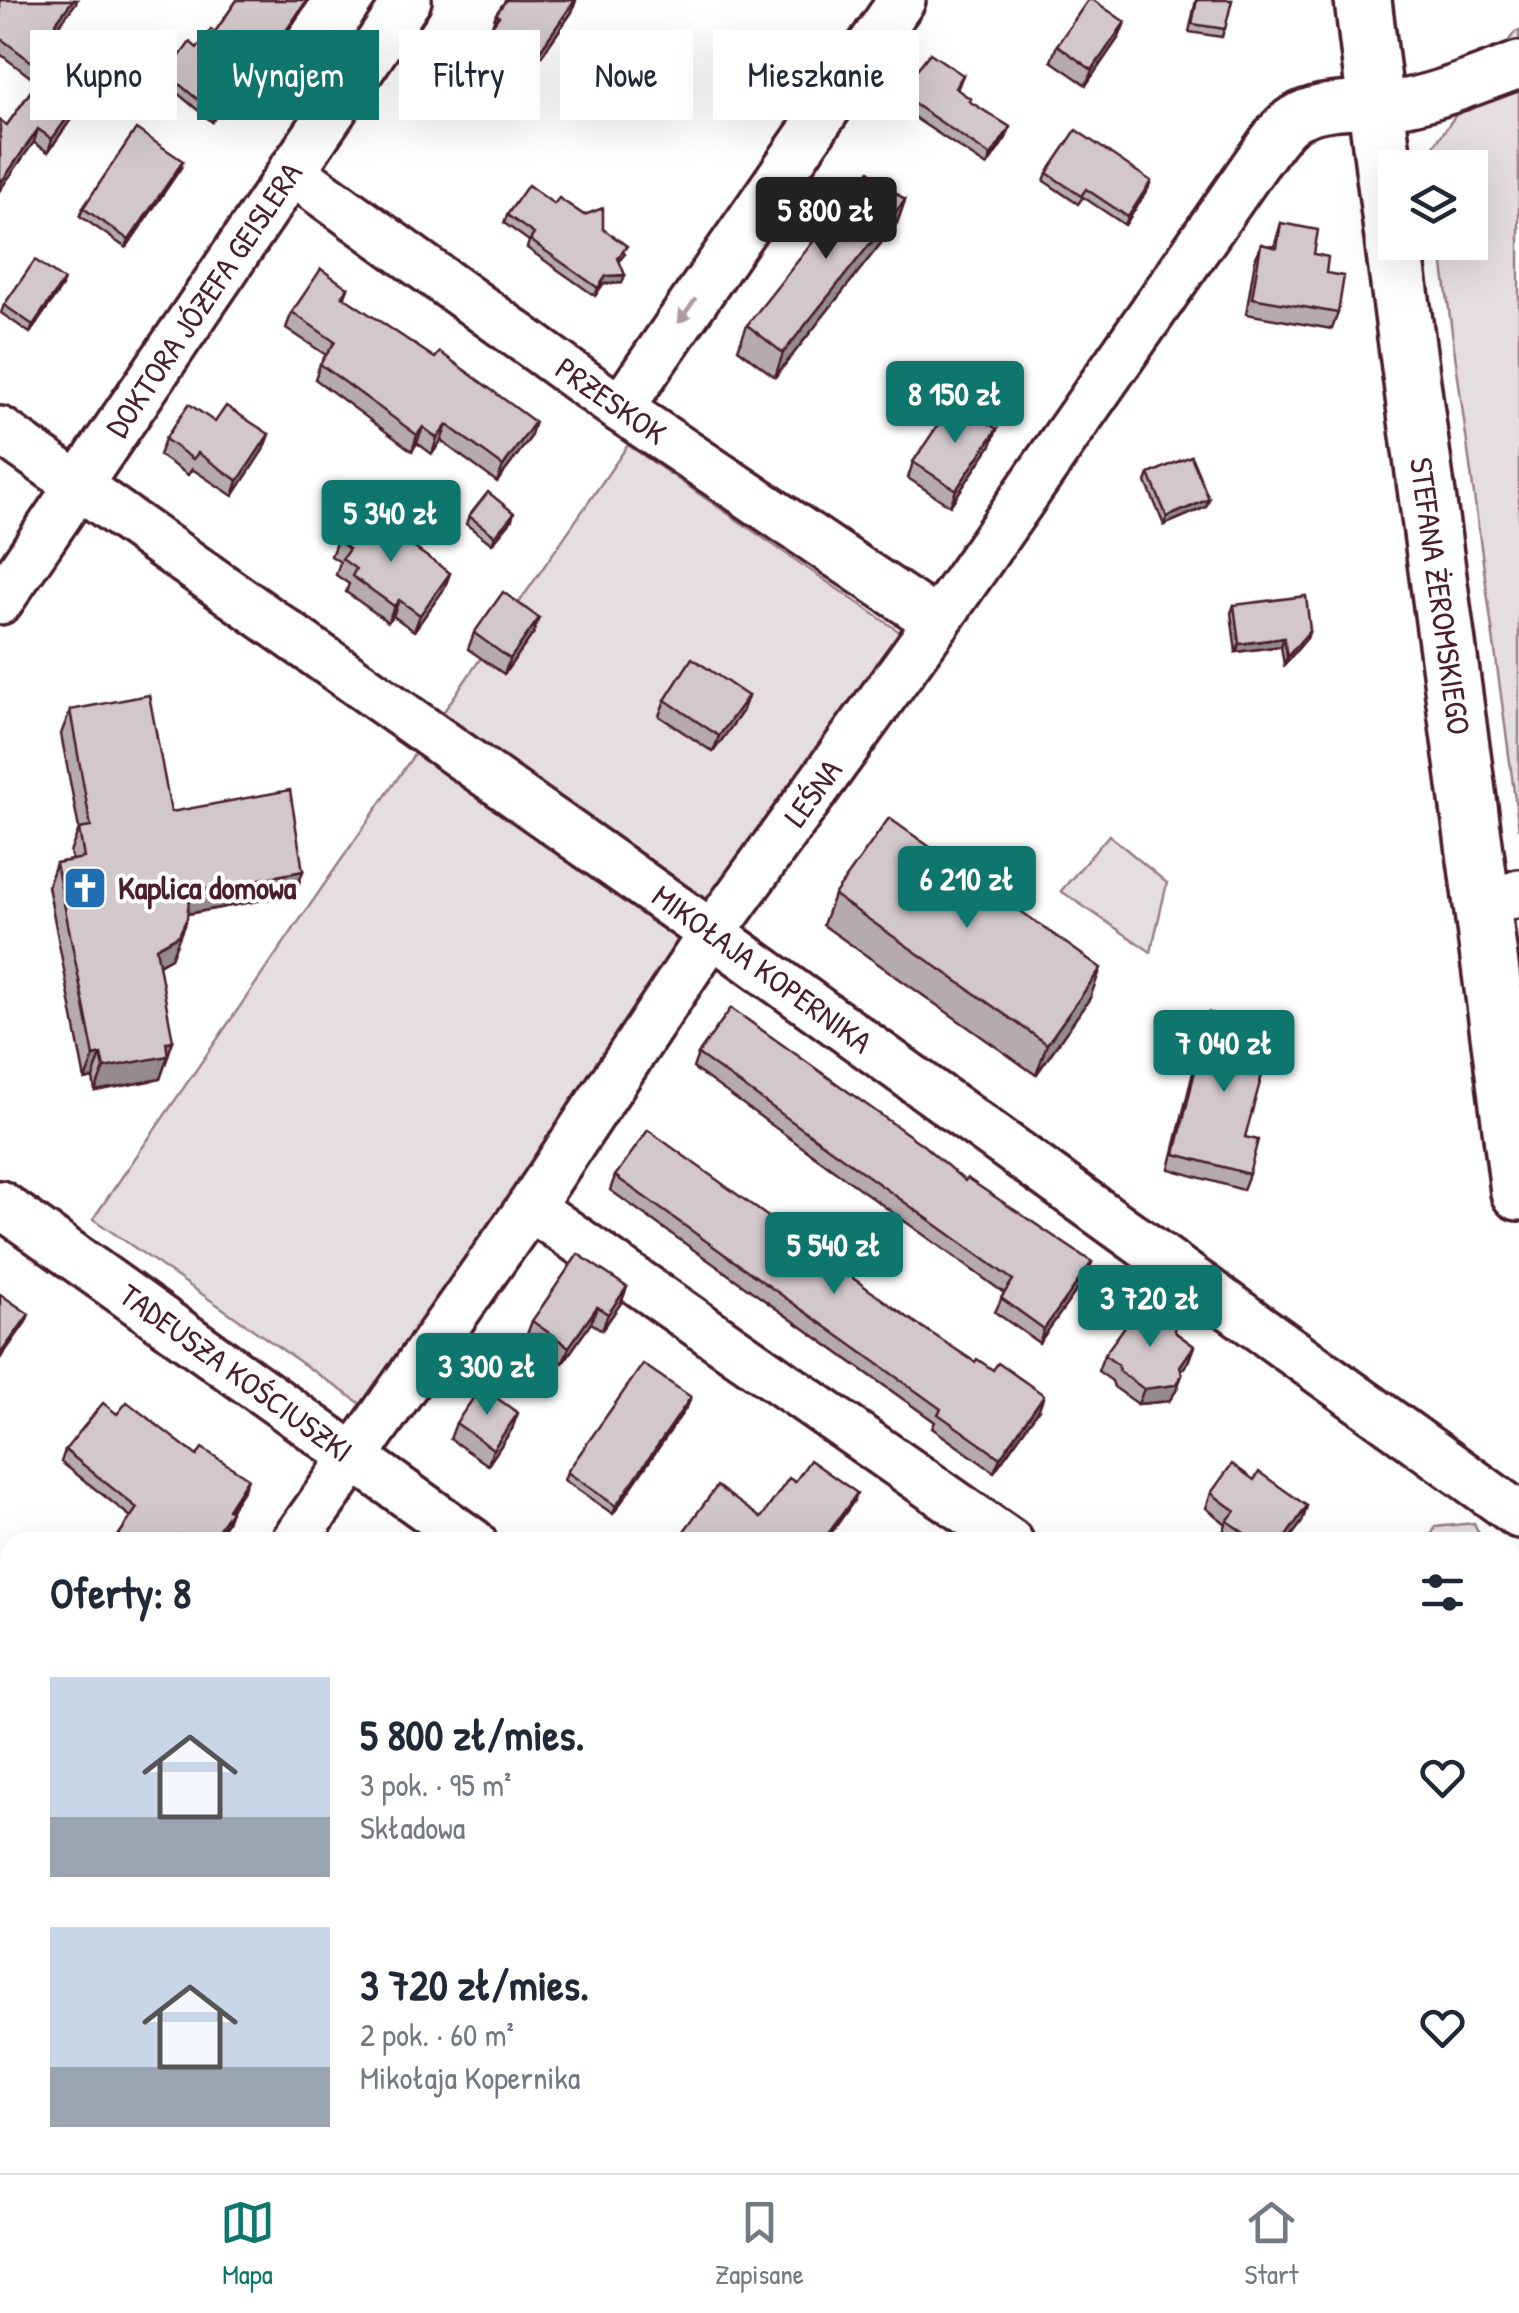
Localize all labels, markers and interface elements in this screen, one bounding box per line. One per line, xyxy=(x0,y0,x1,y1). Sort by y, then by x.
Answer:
chip: Kupno xyxy=(30,30,177,120)
chip: Wynajem xyxy=(197,30,379,120)
chip: Filtry xyxy=(399,30,540,120)
chip: Nowe xyxy=(560,30,693,120)
chip: Mieszkanie xyxy=(713,30,919,120)
map controls xyxy=(1378,150,1488,260)
button: layers xyxy=(1378,150,1488,260)
street label: DOKTORA JÓZEFA GEISLERA xyxy=(95,154,312,446)
pin: 5 800 zł xyxy=(723,177,929,262)
text: 5 800 zł xyxy=(778,188,874,231)
one-way arrow xyxy=(678,297,697,324)
street label: PRZESKOK xyxy=(547,347,676,455)
pin: 8 150 zł xyxy=(852,361,1058,446)
text: 8 150 zł xyxy=(908,372,1002,415)
street label: STEFANA ŻEROMSKIEGO xyxy=(1400,455,1481,737)
pin: 5 340 zł xyxy=(288,480,494,565)
text: 5 340 zł xyxy=(344,491,438,534)
street label: LEŚNA xyxy=(774,750,852,835)
pin: 6 210 zł xyxy=(864,846,1070,931)
text: 6 210 zł xyxy=(920,857,1014,900)
church icon: Kaplica domowa xyxy=(62,865,108,911)
place label: Kaplica domowa xyxy=(118,866,297,910)
street label: MIKOŁAJA KOPERNIKA xyxy=(644,874,881,1063)
pin: 7 040 zł xyxy=(1121,1010,1327,1095)
text: 7 040 zł xyxy=(1175,1021,1273,1064)
pin: 5 540 zł xyxy=(731,1212,937,1297)
text: 5 540 zł xyxy=(787,1223,881,1266)
pin: 3 720 zł xyxy=(1047,1265,1253,1350)
street label: TADEUSZA KOŚCIUSZKI xyxy=(111,1273,362,1472)
text: 3 720 zł xyxy=(1100,1276,1200,1319)
pin: 3 300 zł xyxy=(384,1333,590,1418)
text: 3 300 zł xyxy=(438,1344,536,1387)
text: Oferty: 8 xyxy=(50,1564,191,1621)
icon: filters xyxy=(1415,1565,1470,1620)
text: 5 800 zł/mies. xyxy=(360,1706,584,1763)
icon: home xyxy=(130,1717,250,1837)
icon: heart xyxy=(1415,1750,1470,1805)
text: 3 pok. · 95 m² xyxy=(360,1763,511,1806)
text: Składowa xyxy=(360,1806,465,1849)
text: 3 720 zł/mies. xyxy=(360,1956,589,2013)
icon: home xyxy=(130,1967,250,2087)
icon: heart xyxy=(1415,2000,1470,2055)
text: 2 pok. · 60 m² xyxy=(360,2013,514,2056)
text: Mikołaja Kopernika xyxy=(360,2056,580,2099)
tab: Mapa xyxy=(220,2195,275,2293)
tab: Zapisane xyxy=(715,2195,804,2293)
tab: Start xyxy=(1244,2195,1299,2293)

